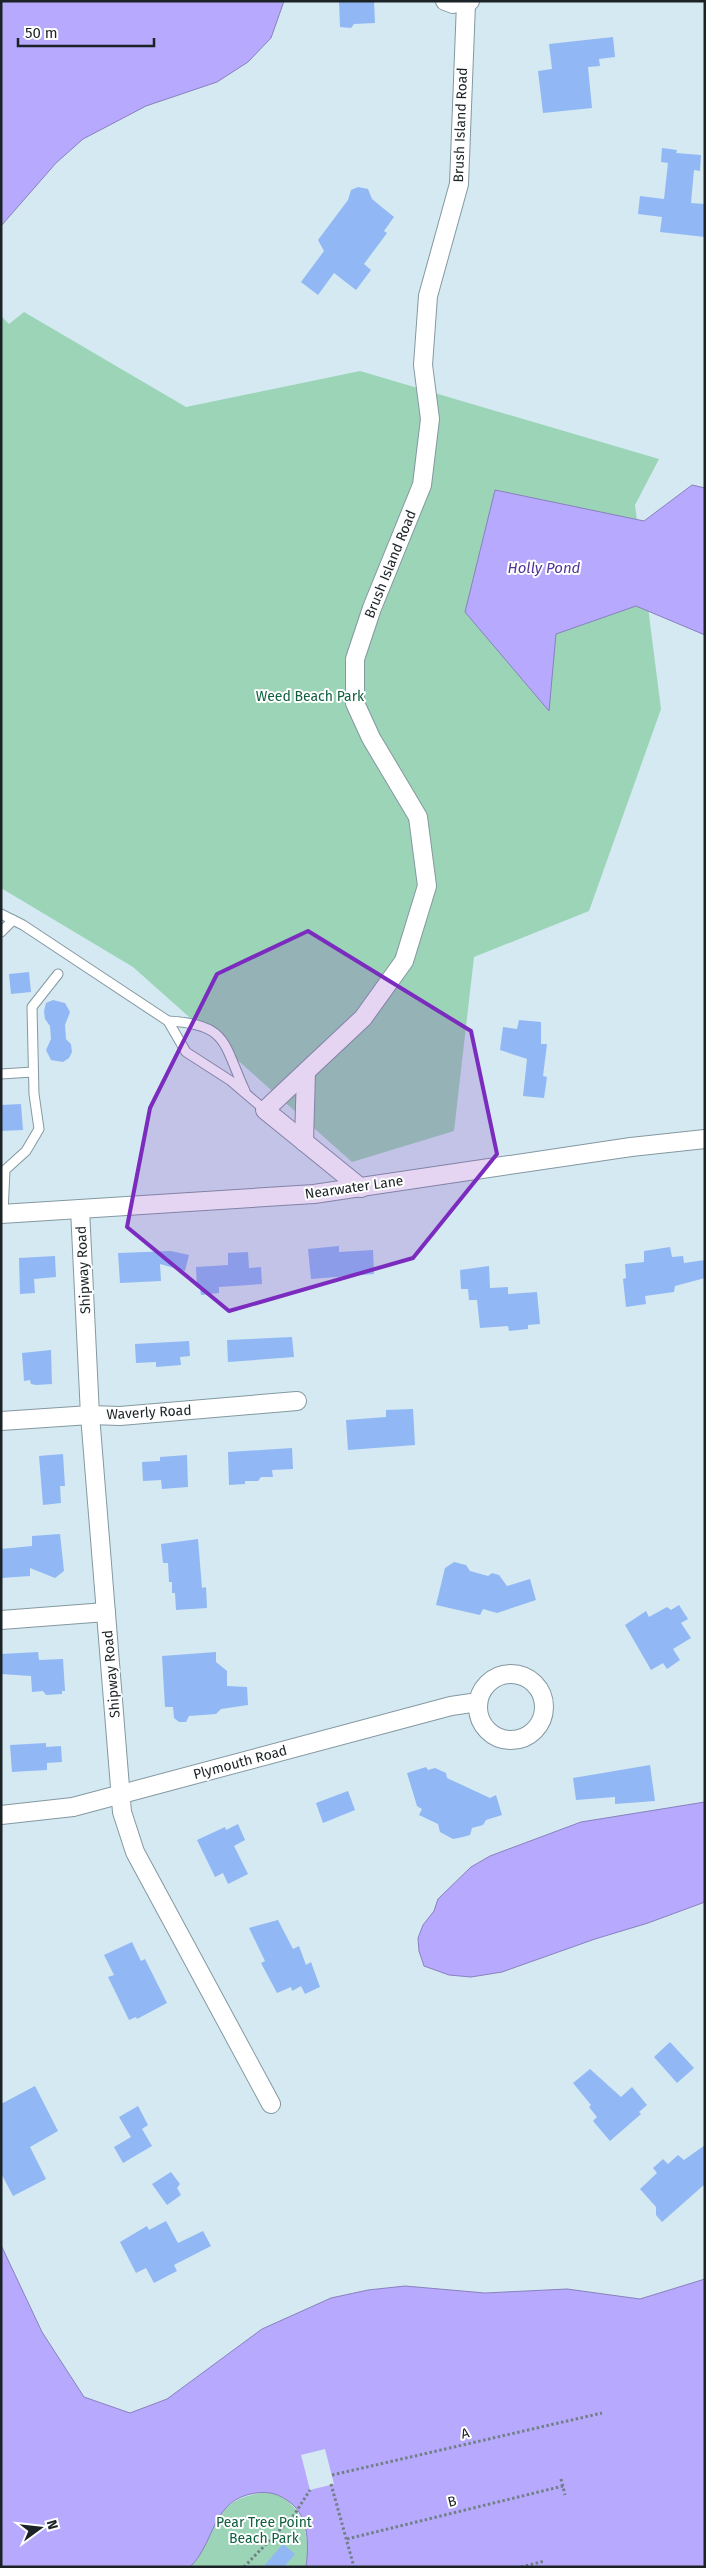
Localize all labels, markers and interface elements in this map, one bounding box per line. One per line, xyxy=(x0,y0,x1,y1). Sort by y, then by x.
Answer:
scale bar xyxy=(18,15,154,47)
text: 50 m xyxy=(25,24,58,42)
street label: Brush Island Road xyxy=(450,67,471,183)
street label: Brush Island Road xyxy=(361,508,420,621)
water label: Holly Pond xyxy=(508,559,581,577)
park label: Weed Beach Park xyxy=(256,688,365,705)
street label: Nearwater Lane xyxy=(304,1172,404,1203)
street label: Shipway Road xyxy=(73,1225,94,1314)
street label: Waverly Road xyxy=(106,1402,192,1423)
street label: Shipway Road xyxy=(99,1629,124,1719)
street label: Plymouth Road xyxy=(191,1742,289,1783)
street label: A xyxy=(459,2424,471,2443)
street label: B xyxy=(446,2492,458,2511)
north arrow xyxy=(15,2503,65,2553)
park label: Pear Tree Point Beach Park xyxy=(216,2514,313,2547)
text: N xyxy=(43,2518,61,2531)

